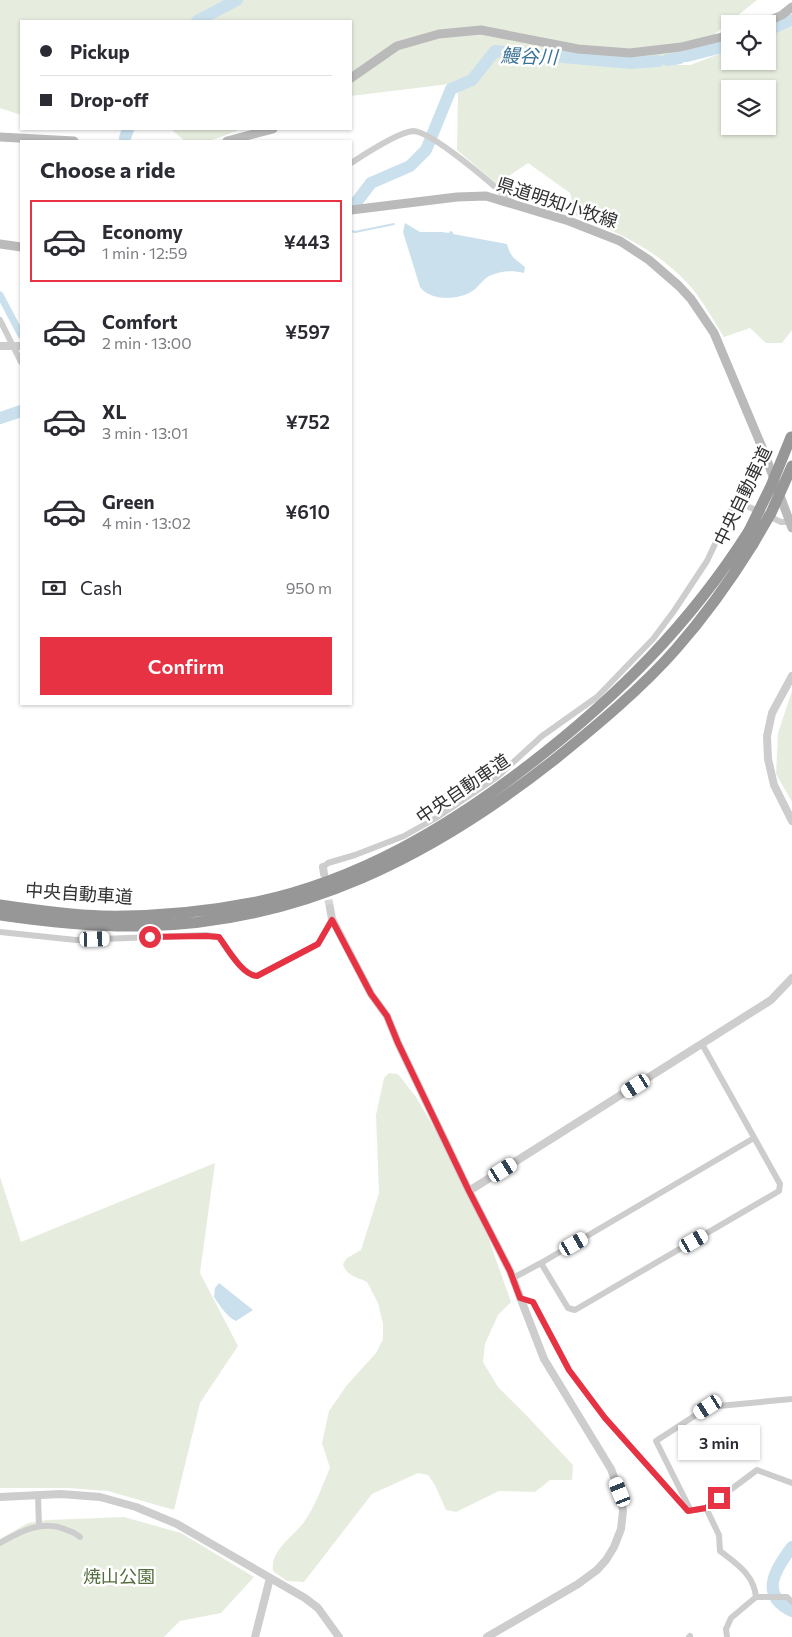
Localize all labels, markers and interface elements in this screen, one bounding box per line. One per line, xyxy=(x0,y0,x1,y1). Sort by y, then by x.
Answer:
map controls xyxy=(721,15,776,135)
button: locate xyxy=(721,15,776,70)
text: Pickup xyxy=(70,40,130,63)
water label: 鰻谷川 xyxy=(500,43,560,68)
button: layers xyxy=(721,80,776,135)
text: Drop-off xyxy=(70,88,149,111)
text: Choose a ride xyxy=(40,156,175,183)
street label: 県道明知小牧線 xyxy=(494,172,621,232)
icon: car xyxy=(42,219,87,264)
text: Economy xyxy=(102,220,183,243)
text: ¥443 xyxy=(284,230,330,253)
text: 1 min · 12:59 xyxy=(102,243,187,262)
icon: car xyxy=(42,309,87,354)
text: Comfort xyxy=(102,310,178,333)
text: ¥597 xyxy=(285,320,330,343)
text: 2 min · 13:00 xyxy=(102,333,192,352)
icon: car xyxy=(42,399,87,444)
text: XL xyxy=(102,400,127,423)
text: ¥752 xyxy=(286,410,330,433)
text: 3 min · 13:01 xyxy=(102,423,188,442)
street label: 中央自動車道 xyxy=(709,442,776,549)
icon: car xyxy=(42,489,87,534)
text: Green xyxy=(102,490,154,513)
text: ¥610 xyxy=(285,500,330,523)
text: 4 min · 13:02 xyxy=(102,513,191,532)
icon: cash xyxy=(40,574,68,602)
text: Cash xyxy=(80,576,122,599)
text: 950 m xyxy=(286,578,332,597)
button: Confirm xyxy=(40,637,332,695)
street label: 中央自動車道 xyxy=(412,749,513,827)
street label: 中央自動車道 xyxy=(24,878,134,908)
route start xyxy=(139,926,161,948)
car xyxy=(79,931,110,947)
car xyxy=(619,1072,652,1100)
car xyxy=(486,1156,519,1184)
car xyxy=(677,1227,710,1255)
car xyxy=(557,1230,590,1258)
car xyxy=(691,1393,724,1421)
callout: 3 min xyxy=(678,1426,760,1460)
text: 3 min xyxy=(699,1433,739,1452)
car xyxy=(607,1475,632,1509)
route end xyxy=(708,1487,730,1509)
park label: 焼山公園 xyxy=(83,1565,155,1587)

